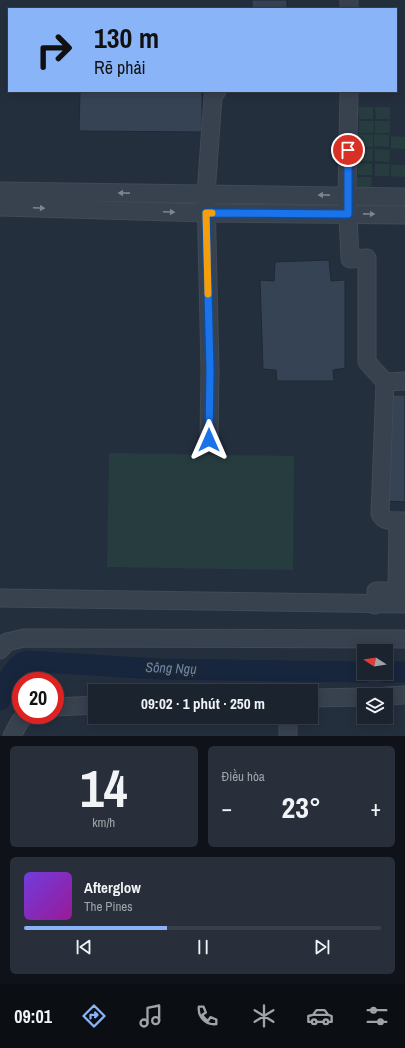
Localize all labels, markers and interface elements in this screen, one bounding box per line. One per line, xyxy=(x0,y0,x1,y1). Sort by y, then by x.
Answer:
text: 130 m xyxy=(94,19,159,57)
icon: right xyxy=(28,24,80,76)
text: Rẽ phải xyxy=(94,55,146,80)
pin xyxy=(331,133,365,167)
icon: arrive xyxy=(337,139,359,161)
one-way arrow xyxy=(117,190,130,196)
one-way arrow xyxy=(317,192,330,198)
one-way arrow xyxy=(33,205,46,211)
one-way arrow xyxy=(163,208,175,215)
one-way arrow xyxy=(363,211,376,217)
position arrow xyxy=(188,419,230,461)
north arrow xyxy=(357,644,393,680)
map controls xyxy=(357,644,393,724)
water label: Sông Ngụ xyxy=(145,658,197,678)
speed limit sign: 20 xyxy=(12,672,64,724)
button: layers xyxy=(357,688,393,724)
text: 09:02 · 1 phút · 250 m xyxy=(141,693,265,714)
text: 14 xyxy=(80,753,127,823)
text: Điều hòa xyxy=(222,768,265,785)
text: 23° xyxy=(282,787,321,827)
text: − xyxy=(222,793,232,823)
text: + xyxy=(370,793,381,823)
text: km/h xyxy=(92,814,115,831)
text: Afterglow xyxy=(84,877,141,898)
text: The Pines xyxy=(84,898,133,915)
icon: previous xyxy=(73,936,95,958)
icon: pause xyxy=(192,936,214,958)
icon: next xyxy=(311,936,333,958)
icon: directions xyxy=(80,1002,108,1030)
icon: music xyxy=(137,1002,165,1030)
icon: phone xyxy=(193,1002,221,1030)
icon: climate xyxy=(250,1002,278,1030)
icon: car xyxy=(306,1002,334,1030)
icon: filters xyxy=(363,1002,391,1030)
text: 09:01 xyxy=(14,1004,52,1029)

